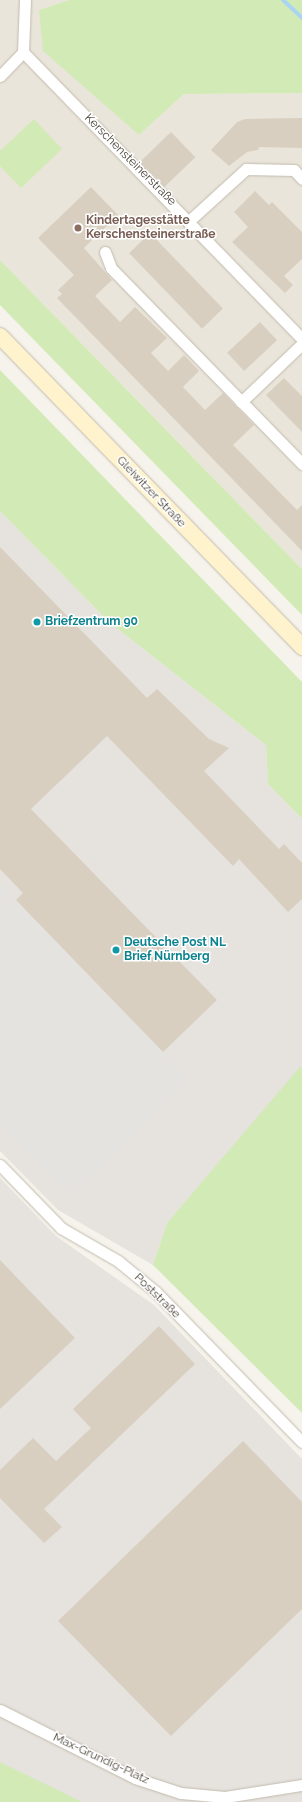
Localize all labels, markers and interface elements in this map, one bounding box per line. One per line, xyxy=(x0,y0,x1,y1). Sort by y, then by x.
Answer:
street label: Kerschensteinerstraße xyxy=(81,111,179,209)
place label: Kindertagesstätte Kerschensteinerstraße xyxy=(86,214,215,242)
marker: Kindertagesstätte Kerschensteinerstraße xyxy=(73,223,83,233)
street label: Gleiwitzer Straße xyxy=(113,453,189,531)
place label: Briefzentrum 90 xyxy=(45,615,138,629)
marker: Briefzentrum 90 xyxy=(32,617,42,627)
place label: Deutsche Post NL Brief Nürnberg xyxy=(124,936,226,964)
marker: Deutsche Post NL Brief Nürnberg xyxy=(111,945,121,955)
street label: Poststraße xyxy=(131,1271,183,1321)
street label: Max-Grundig-Platz xyxy=(51,1730,151,1788)

